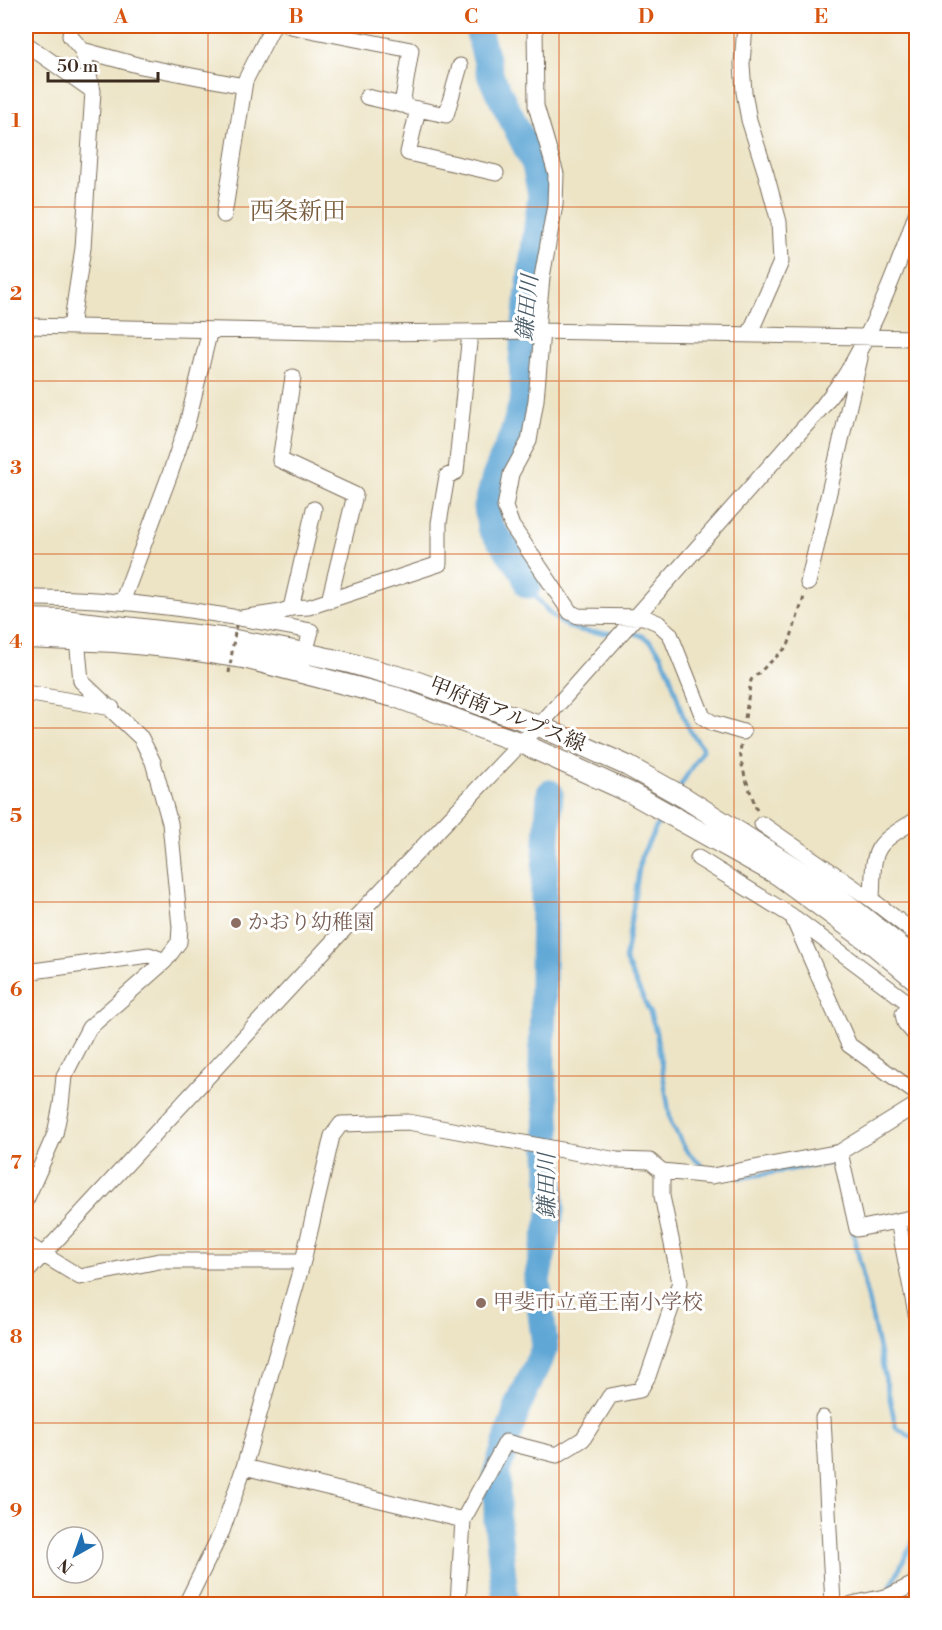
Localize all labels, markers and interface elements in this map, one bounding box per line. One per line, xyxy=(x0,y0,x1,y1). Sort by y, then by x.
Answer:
text: A xyxy=(113,5,129,30)
text: B xyxy=(288,5,304,30)
text: C xyxy=(464,5,478,30)
text: D xyxy=(638,5,654,30)
text: E xyxy=(814,5,828,30)
scale bar xyxy=(48,45,158,83)
text: 50 m xyxy=(57,55,99,78)
text: 1 xyxy=(11,109,21,134)
district label: 西条新田 xyxy=(250,197,346,227)
water label: 鎌田川 xyxy=(512,272,544,342)
text: 2 xyxy=(10,282,22,307)
text: 3 xyxy=(10,456,22,481)
text: 4 xyxy=(9,630,23,655)
street label: 甲府南アルプス線 xyxy=(425,672,589,758)
text: 5 xyxy=(10,804,22,829)
place label: かおり幼稚園 xyxy=(248,910,374,936)
marker: かおり幼稚園 xyxy=(229,916,243,930)
text: 6 xyxy=(10,978,23,1003)
text: 7 xyxy=(10,1151,22,1176)
water label: 鎌田川 xyxy=(534,1151,561,1219)
place label: 甲斐市立竜王南小学校 xyxy=(493,1290,703,1316)
marker: 甲斐市立竜王南小学校 xyxy=(474,1296,488,1310)
text: 8 xyxy=(10,1325,23,1350)
text: 9 xyxy=(10,1499,22,1524)
north arrow xyxy=(45,1525,105,1585)
text: N xyxy=(54,1554,77,1577)

